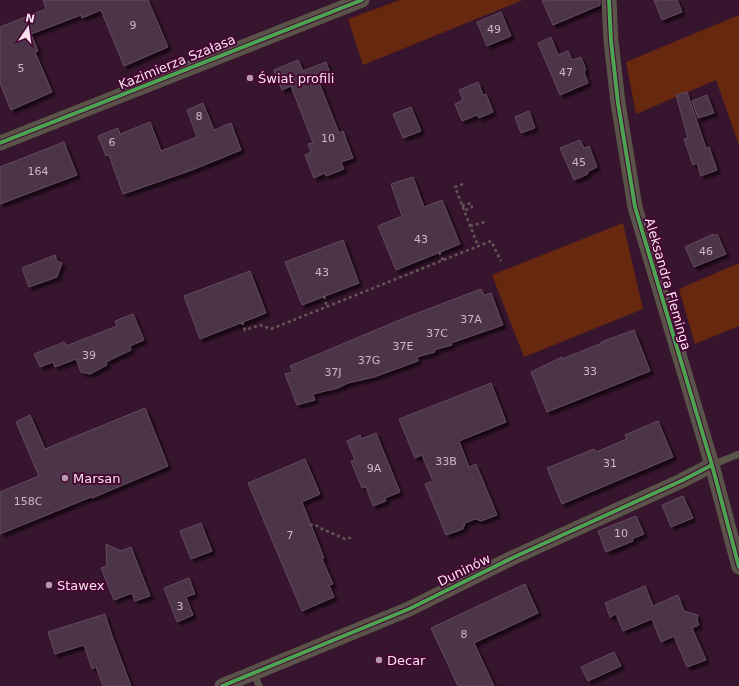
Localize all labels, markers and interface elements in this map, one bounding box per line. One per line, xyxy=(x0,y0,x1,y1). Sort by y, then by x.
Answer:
north arrow xyxy=(8,8,48,48)
text: N xyxy=(24,11,36,26)
house number: 9 xyxy=(130,19,137,32)
house number: 49 xyxy=(487,23,501,36)
street label: Kazimierza Szałasa xyxy=(116,32,238,92)
house number: 5 xyxy=(18,62,25,75)
house number: 47 xyxy=(559,66,573,79)
place label: Świat profili xyxy=(258,71,334,86)
marker: Świat profili xyxy=(245,73,255,83)
house number: 8 xyxy=(196,110,203,123)
house number: 10 xyxy=(321,132,335,145)
house number: 6 xyxy=(109,136,116,149)
house number: 45 xyxy=(572,156,586,169)
house number: 164 xyxy=(28,165,49,178)
street label: Aleksandra Fleminga xyxy=(642,216,694,352)
house number: 43 xyxy=(414,233,428,246)
house number: 46 xyxy=(699,245,713,258)
house number: 43 xyxy=(315,266,329,279)
house number: 37A xyxy=(460,313,482,326)
house number: 37C xyxy=(426,327,448,340)
house number: 37E xyxy=(393,340,414,353)
house number: 39 xyxy=(82,349,96,362)
house number: 37G xyxy=(358,354,380,367)
house number: 33 xyxy=(583,365,597,378)
house number: 37J xyxy=(324,366,342,379)
house number: 33B xyxy=(435,455,457,468)
house number: 31 xyxy=(603,457,617,470)
house number: 9A xyxy=(367,462,382,475)
place label: Marsan xyxy=(73,471,121,486)
marker: Marsan xyxy=(60,473,70,483)
house number: 158C xyxy=(14,495,43,508)
house number: 10 xyxy=(614,527,628,540)
house number: 7 xyxy=(287,529,294,542)
street label: Duninów xyxy=(435,551,493,589)
place label: Stawex xyxy=(57,578,105,593)
marker: Stawex xyxy=(44,580,54,590)
house number: 3 xyxy=(177,600,184,613)
house number: 8 xyxy=(461,628,468,641)
place label: Decar xyxy=(387,653,426,668)
marker: Decar xyxy=(374,655,384,665)

